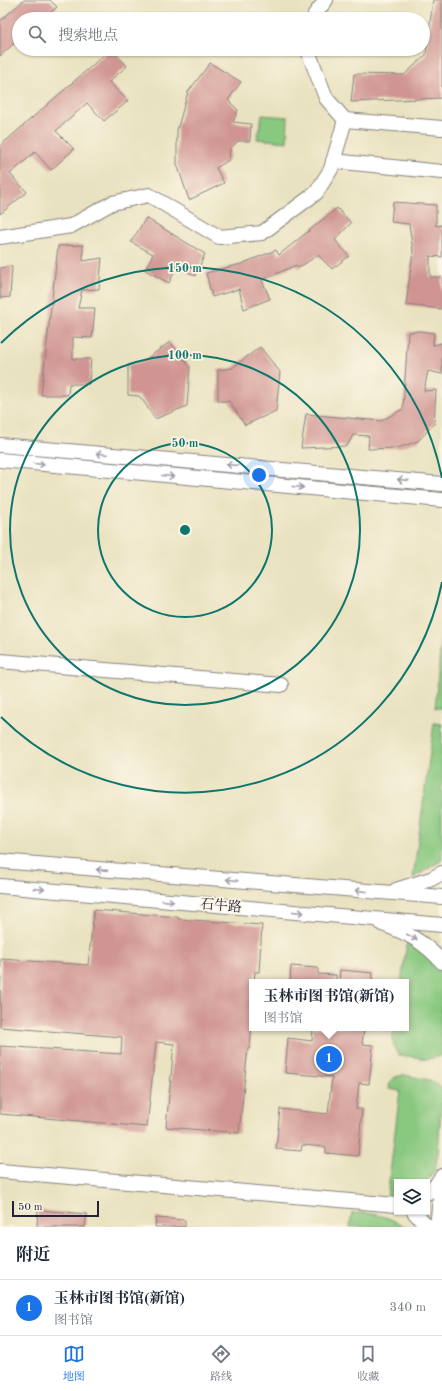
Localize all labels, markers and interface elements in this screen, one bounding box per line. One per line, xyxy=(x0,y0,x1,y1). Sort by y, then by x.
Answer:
search box xyxy=(12,12,430,56)
icon: search xyxy=(26,23,48,45)
text: 搜索地点 xyxy=(58,29,118,44)
text: 150 m xyxy=(168,262,202,275)
text: 100 m xyxy=(168,350,202,362)
text: 50 m xyxy=(172,437,199,450)
one-way arrow xyxy=(96,450,109,457)
one-way arrow xyxy=(32,460,45,468)
one-way arrow xyxy=(226,462,239,469)
your location xyxy=(249,465,269,485)
one-way arrow xyxy=(161,472,174,479)
one-way arrow xyxy=(397,477,410,484)
one-way arrow xyxy=(291,483,304,491)
centre of rings xyxy=(178,523,192,537)
one-way arrow xyxy=(96,866,109,873)
one-way arrow xyxy=(226,877,239,884)
one-way arrow xyxy=(32,886,45,893)
one-way arrow xyxy=(355,887,368,895)
street label: 石牛路 xyxy=(199,896,243,915)
one-way arrow xyxy=(161,897,174,904)
one-way arrow xyxy=(291,908,304,916)
one-way arrow xyxy=(406,934,418,941)
popup xyxy=(249,979,409,1031)
text: 玉林市图书馆(新馆) xyxy=(263,990,395,1005)
text: 图书馆 xyxy=(263,1012,302,1025)
pin: 1 xyxy=(316,1044,342,1074)
map controls xyxy=(394,1179,430,1215)
button: layers xyxy=(394,1179,430,1215)
scale bar xyxy=(12,1199,99,1218)
text: 50 m xyxy=(18,1202,43,1213)
text: 附近 xyxy=(16,1247,50,1264)
text: 玉林市图书馆(新馆) xyxy=(54,1292,185,1307)
text: 1 xyxy=(25,1301,33,1314)
text: 340 m xyxy=(389,1301,426,1314)
text: 图书馆 xyxy=(54,1314,93,1327)
tab: 地图 xyxy=(63,1343,85,1385)
tab: 路线 xyxy=(210,1343,232,1385)
tab: 收藏 xyxy=(357,1343,379,1385)

